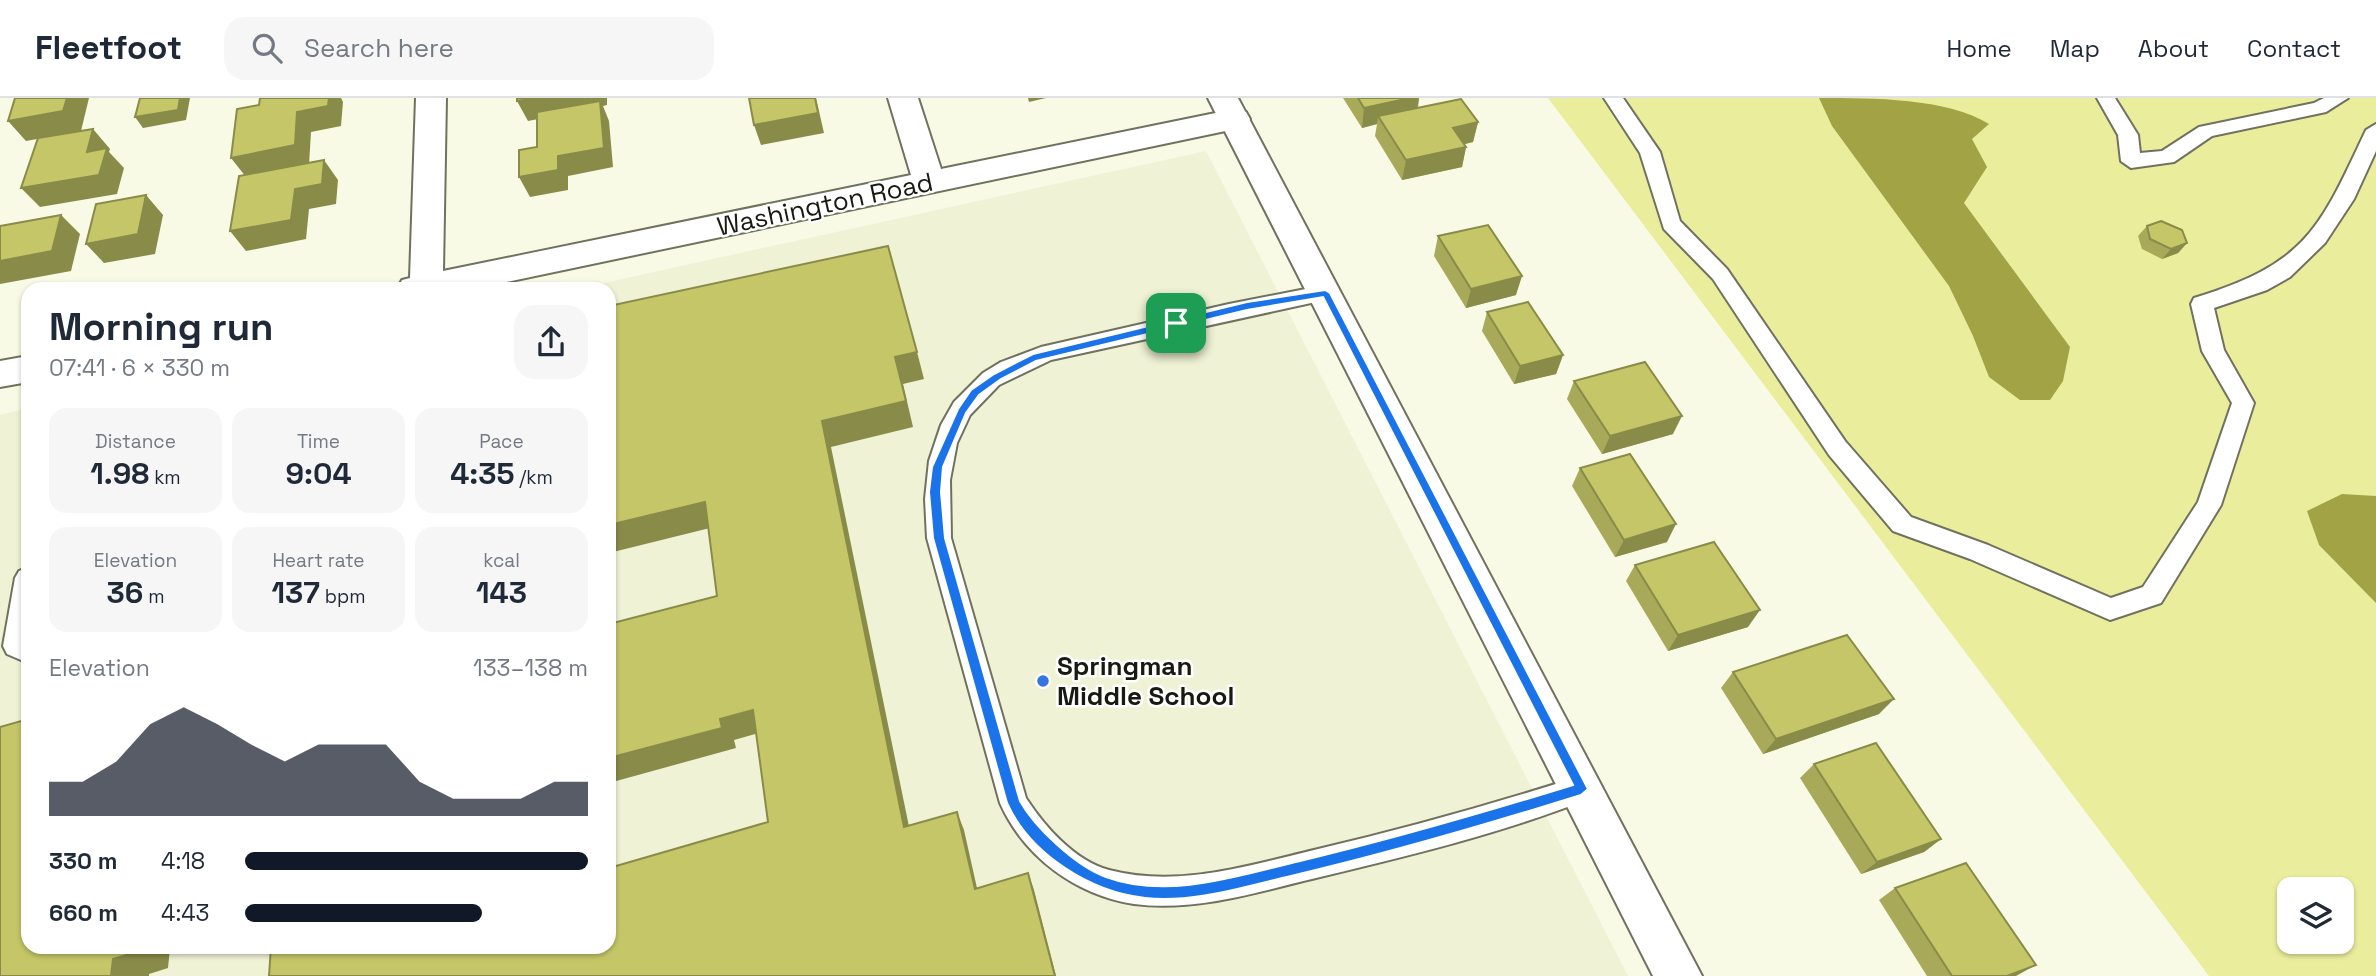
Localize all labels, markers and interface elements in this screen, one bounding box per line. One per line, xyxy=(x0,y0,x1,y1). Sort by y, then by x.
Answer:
search box xyxy=(224,17,714,80)
text: Fleetfoot xyxy=(35,27,182,69)
icon: search xyxy=(248,29,286,67)
text: Search here xyxy=(304,31,454,65)
text: Home xyxy=(1946,33,2012,64)
text: Map xyxy=(2050,33,2100,64)
text: About xyxy=(2138,33,2209,64)
text: Contact xyxy=(2247,33,2341,64)
street label: Washington Road xyxy=(714,165,936,243)
pin xyxy=(1146,293,1206,353)
text: Morning run xyxy=(49,303,274,351)
icon: arrive xyxy=(1157,304,1195,342)
button: share xyxy=(514,305,588,379)
text: 07:41 · 6 × 330 m xyxy=(49,353,230,383)
text: Distance xyxy=(95,429,176,454)
text: Time xyxy=(297,429,340,454)
text: Pace xyxy=(479,429,524,454)
text: 1.98 xyxy=(90,454,149,493)
text: 9:04 xyxy=(286,454,352,493)
text: 4:35 xyxy=(450,454,514,493)
text: km xyxy=(149,465,181,490)
text: /km xyxy=(514,465,553,490)
text: Elevation xyxy=(94,548,177,573)
text: Heart rate xyxy=(272,548,365,573)
text: kcal xyxy=(483,548,520,573)
text: 36 xyxy=(106,573,143,612)
text: 137 xyxy=(271,573,320,612)
text: 143 xyxy=(476,573,527,612)
text: m xyxy=(143,584,165,609)
text: bpm xyxy=(320,584,366,609)
place label: Springman Middle School xyxy=(1057,649,1234,713)
text: Elevation xyxy=(49,653,150,683)
text: 133–138 m xyxy=(473,653,588,683)
marker: Springman Middle School xyxy=(1035,673,1051,689)
text: 330 m xyxy=(49,846,117,876)
text: 4:18 xyxy=(161,846,205,876)
map controls xyxy=(2277,877,2354,954)
button: layers xyxy=(2277,877,2354,954)
text: 660 m xyxy=(49,898,118,928)
text: 4:43 xyxy=(161,898,209,928)

